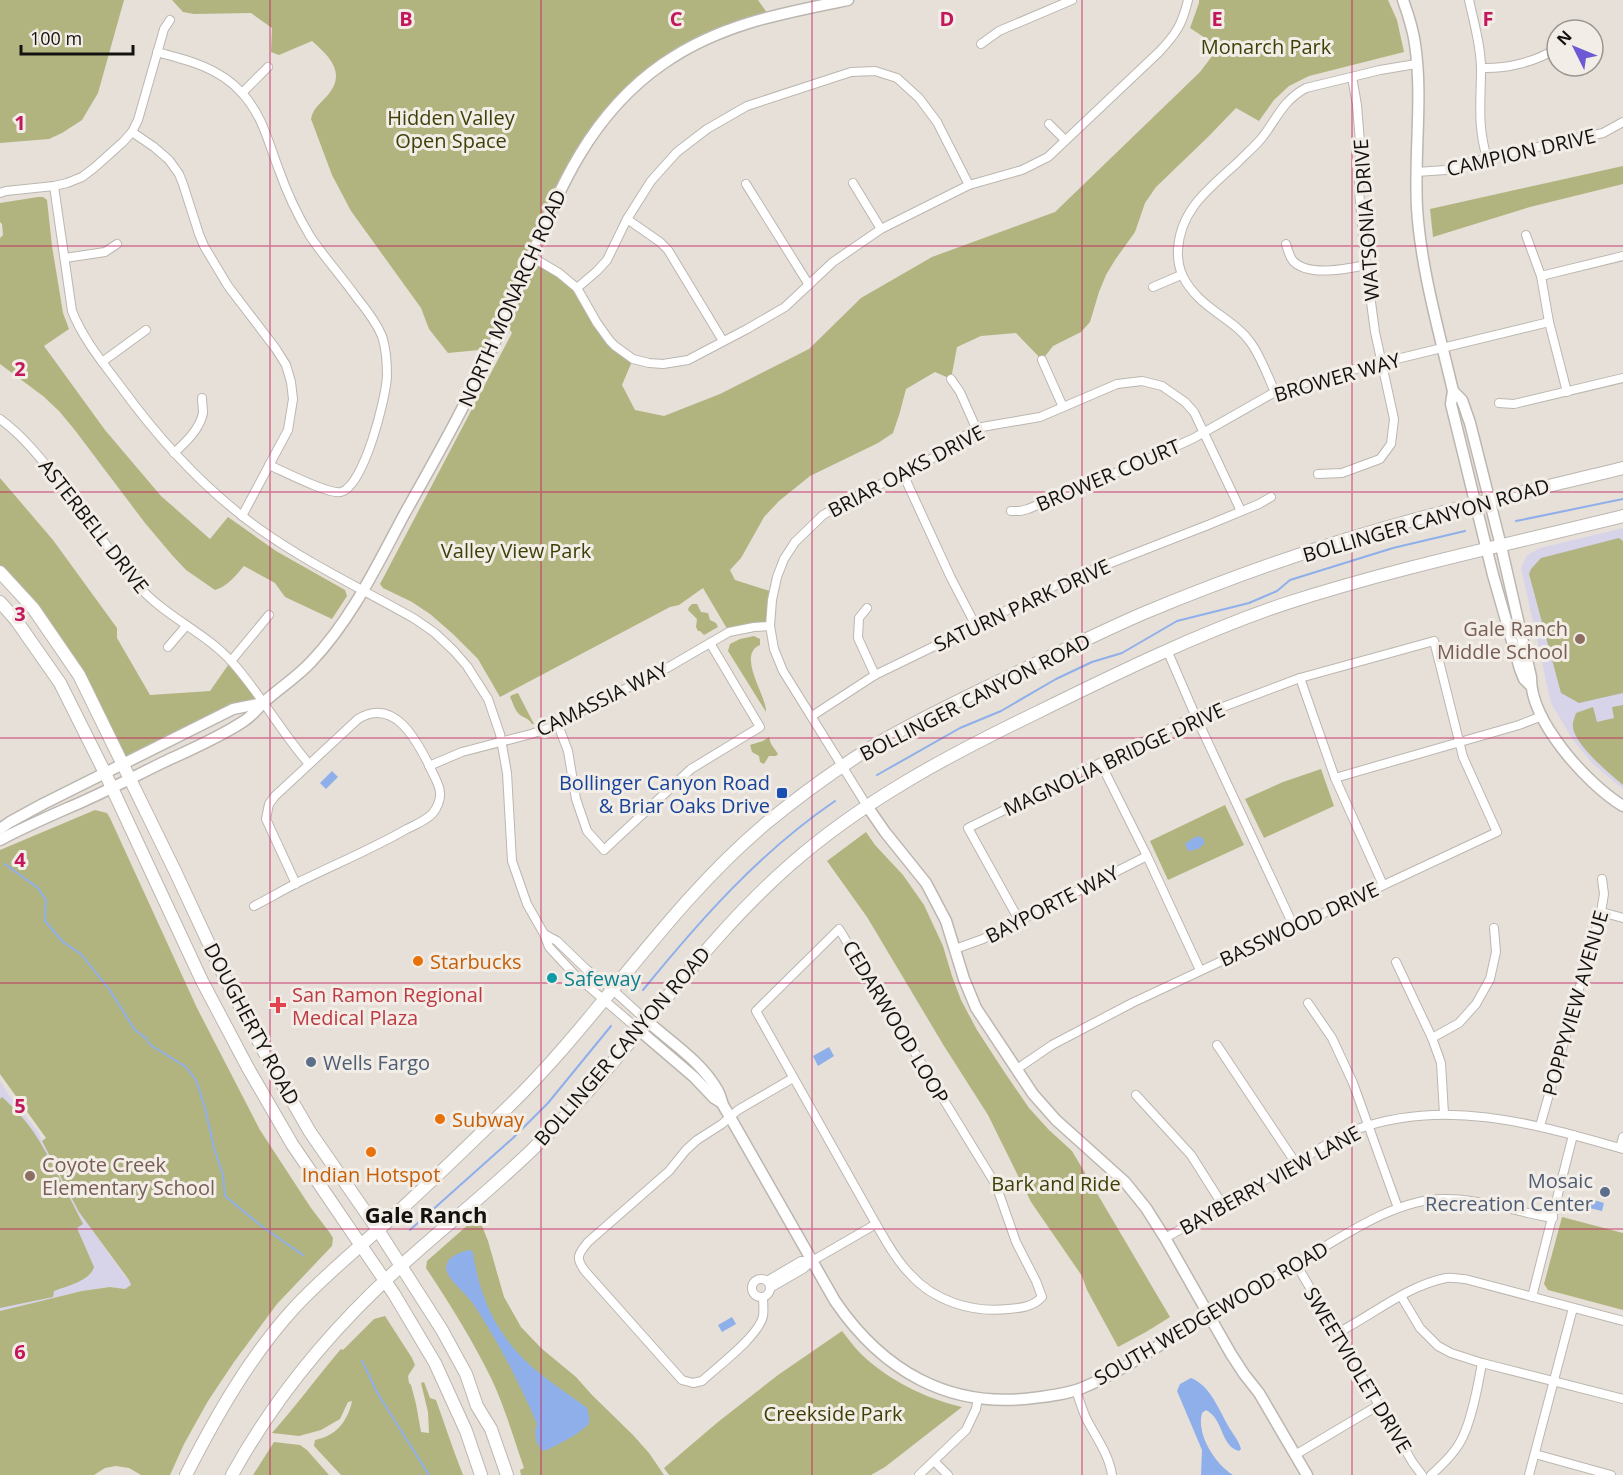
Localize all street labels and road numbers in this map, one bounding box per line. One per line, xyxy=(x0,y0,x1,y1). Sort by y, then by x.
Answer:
street label: CAMPION DRIVE xyxy=(1444,122,1598,182)
street label: WATSONIA DRIVE xyxy=(1347,138,1385,302)
street label: NORTH MONARCH ROAD xyxy=(452,185,572,411)
street label: BROWER WAY xyxy=(1271,346,1404,408)
street label: BRIAR OAKS DRIVE xyxy=(823,418,989,524)
street label: BROWER COURT xyxy=(1032,432,1184,518)
street label: ASTERBELL DRIVE xyxy=(33,453,155,599)
street label: BOLLINGER CANYON ROAD xyxy=(1299,472,1553,568)
street label: SATURN PARK DRIVE xyxy=(929,552,1115,658)
street label: BOLLINGER CANYON ROAD xyxy=(855,627,1095,767)
street label: CAMASSIA WAY xyxy=(532,655,673,743)
street label: MAGNOLIA BRIDGE DRIVE xyxy=(999,696,1229,822)
street label: BAYPORTE WAY xyxy=(981,858,1124,949)
street label: BASSWOOD DRIVE xyxy=(1215,875,1383,973)
street label: POPPYVIEW AVENUE xyxy=(1536,907,1614,1099)
street label: CEDARWOOD LOOP xyxy=(837,935,955,1109)
street label: DOUGHERTY ROAD xyxy=(198,938,306,1110)
street label: BOLLINGER CANYON ROAD xyxy=(528,941,716,1151)
street label: BAYBERRY VIEW LANE xyxy=(1175,1119,1365,1241)
street label: SOUTH WEDGEWOOD ROAD xyxy=(1089,1235,1333,1391)
street label: SWEETVIOLET DRIVE xyxy=(1298,1282,1418,1458)

